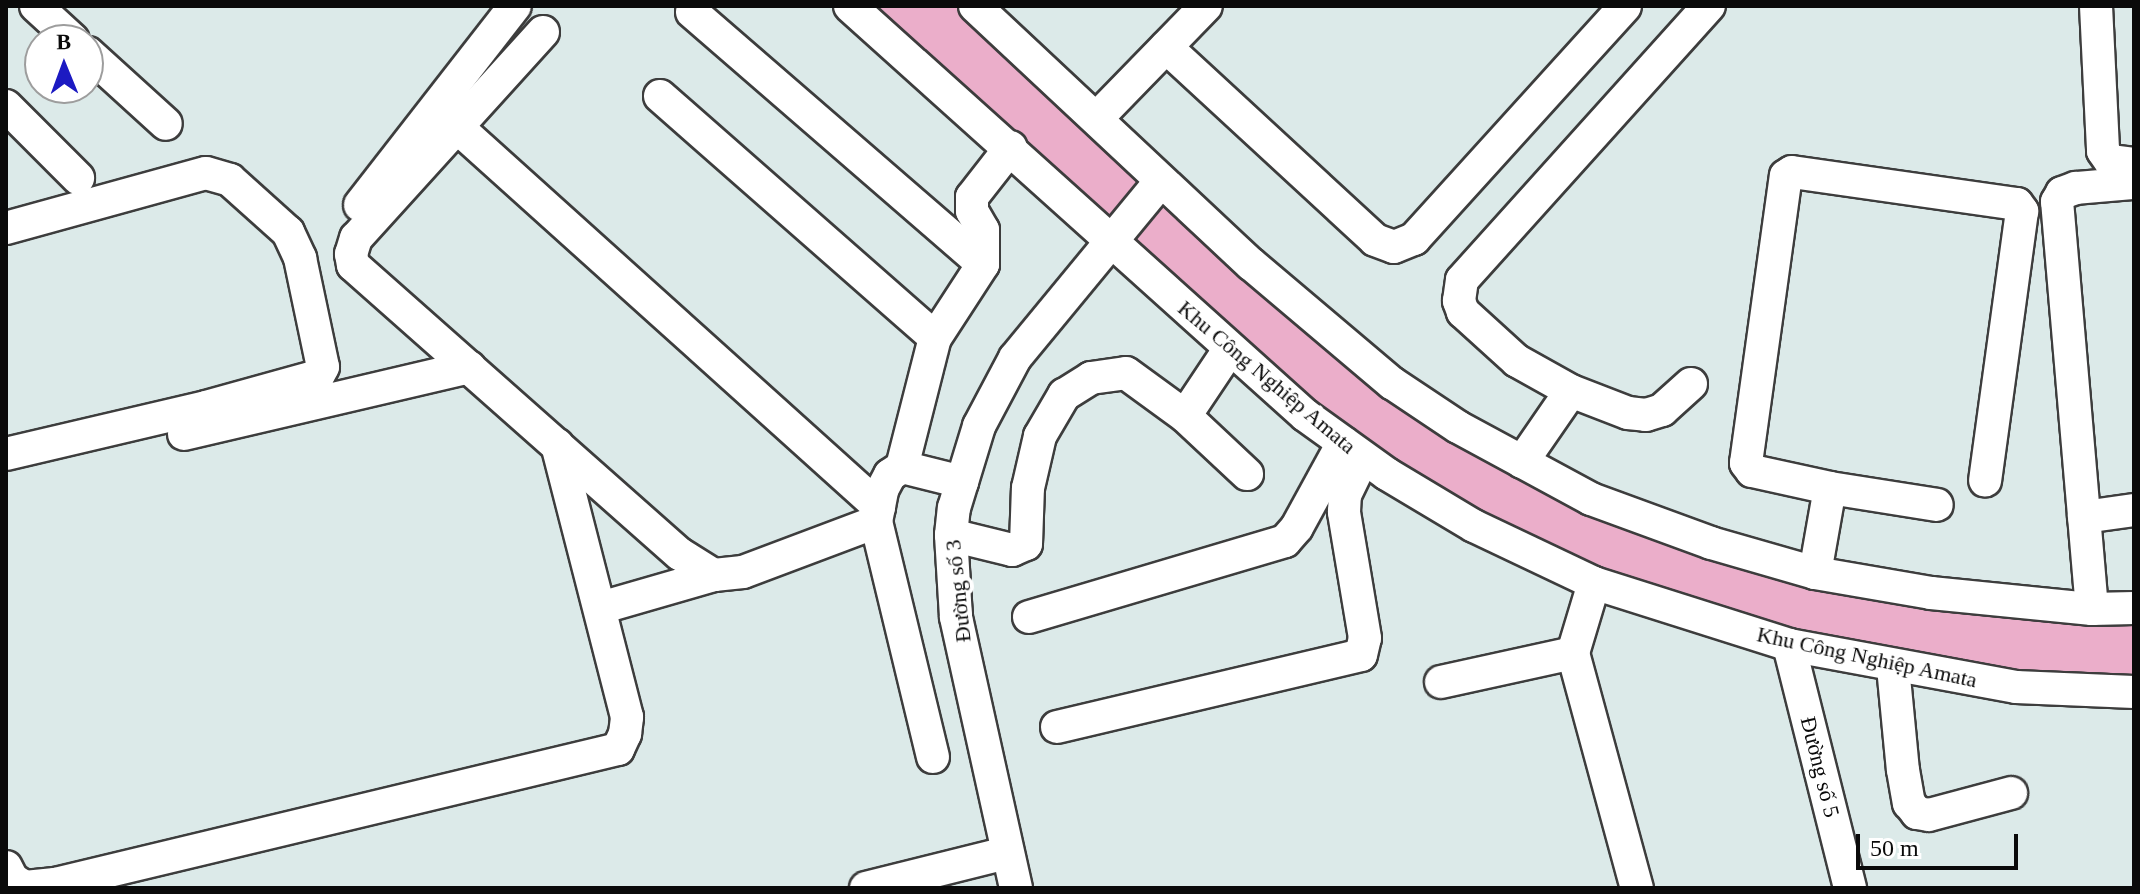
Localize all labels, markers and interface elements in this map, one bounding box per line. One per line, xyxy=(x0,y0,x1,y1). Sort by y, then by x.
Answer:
north arrow xyxy=(24,24,104,104)
text: B xyxy=(56,29,71,54)
street label: Khu Công Nghiệp Amata xyxy=(1172,294,1362,460)
street label: Đường số 3 xyxy=(939,538,977,644)
street label: Khu Công Nghiệp Amata xyxy=(1754,621,1980,693)
street label: Đường số 5 xyxy=(1795,714,1845,820)
scale bar xyxy=(1860,818,2022,868)
text: 50 m xyxy=(1870,835,1919,861)

